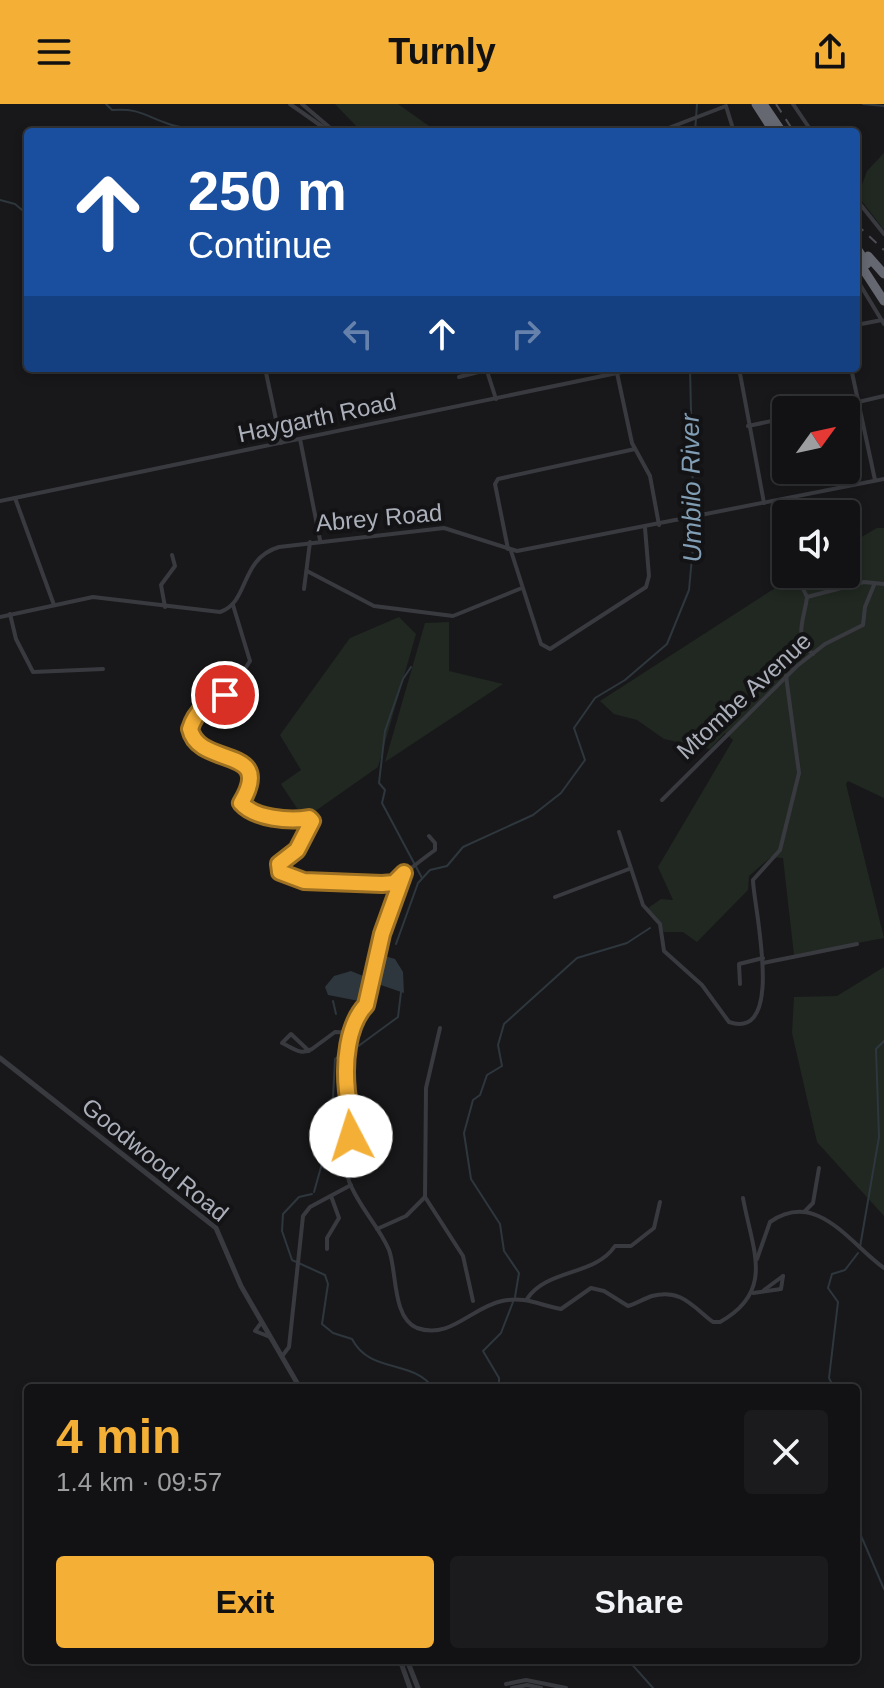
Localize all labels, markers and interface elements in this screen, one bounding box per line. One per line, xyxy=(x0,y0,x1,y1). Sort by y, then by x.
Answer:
icon: menu xyxy=(32,30,76,74)
icon: share xyxy=(808,30,852,74)
text: Turnly xyxy=(388,31,496,72)
text: 250 m xyxy=(188,159,347,222)
icon: ahead xyxy=(56,160,160,264)
text: Continue xyxy=(188,225,332,266)
icon: left xyxy=(336,312,380,356)
icon: ahead xyxy=(420,312,464,356)
icon: right xyxy=(504,312,548,356)
street label: Haygarth Road xyxy=(235,388,399,447)
north arrow xyxy=(772,396,860,484)
map controls xyxy=(772,396,860,588)
water label: Umbilo River xyxy=(675,412,707,563)
street label: Abrey Road xyxy=(315,499,443,536)
button: sound xyxy=(772,500,860,588)
street label: Mtombe Avenue xyxy=(671,627,816,765)
pin xyxy=(191,661,259,729)
icon: arrive xyxy=(203,673,247,717)
street label: Goodwood Road xyxy=(77,1092,234,1227)
position arrow xyxy=(309,1094,393,1178)
text: 4 min xyxy=(56,1410,181,1463)
button: close xyxy=(744,1410,828,1494)
text: 1.4 km · 09:57 xyxy=(56,1467,222,1497)
button: Exit xyxy=(56,1556,434,1648)
button: Share xyxy=(450,1556,828,1648)

